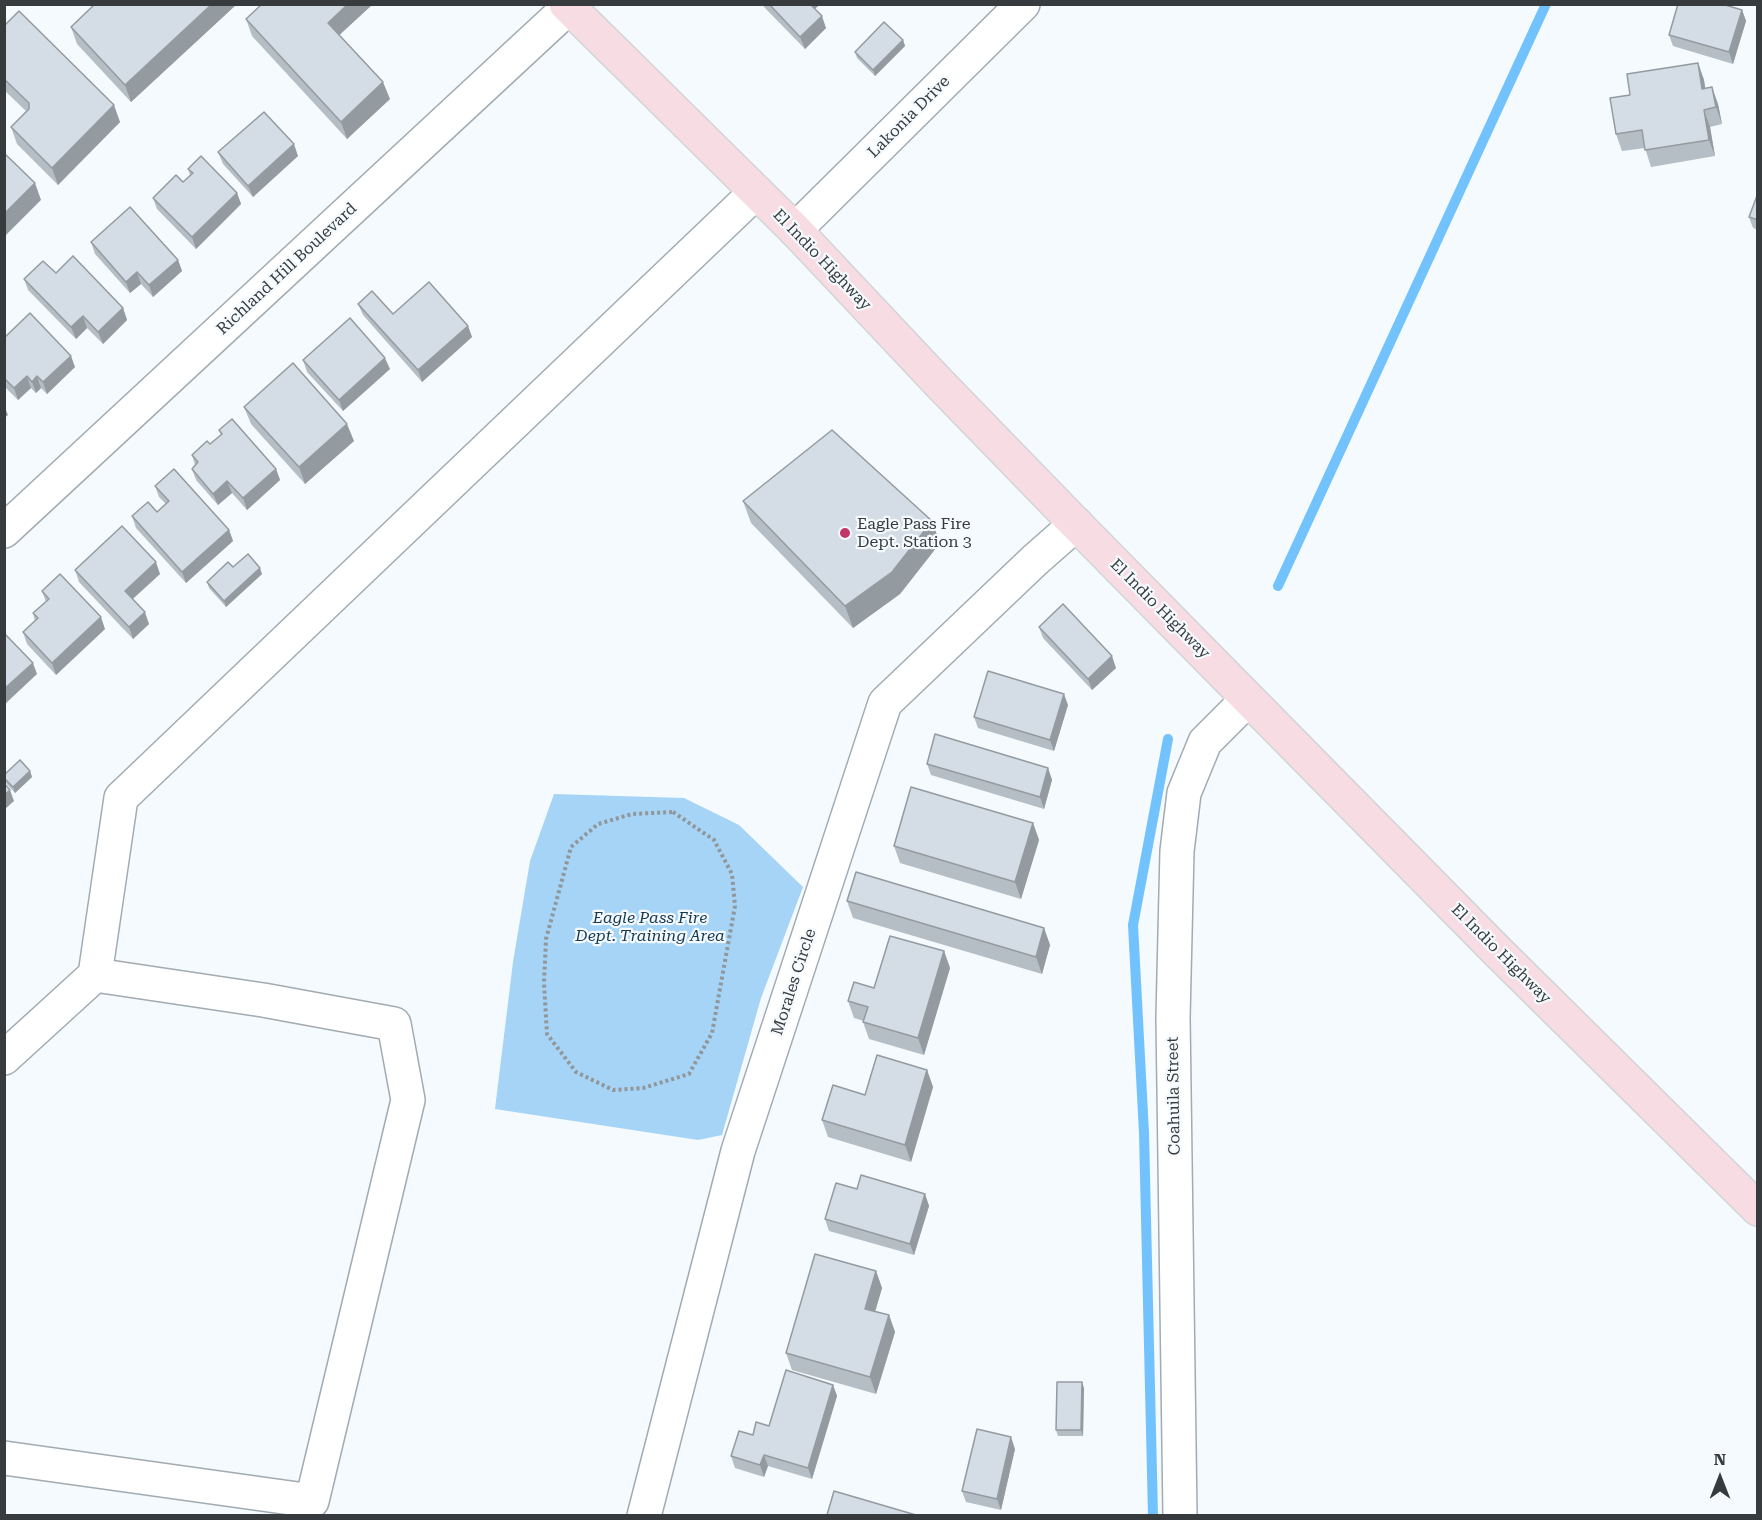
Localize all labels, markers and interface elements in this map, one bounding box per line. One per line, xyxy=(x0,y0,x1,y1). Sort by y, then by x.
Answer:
street label: Lakonia Drive xyxy=(864,72,954,162)
street label: Richland Hill Boulevard xyxy=(213,199,361,339)
street label: El Indio Highway xyxy=(769,205,875,315)
place label: Eagle Pass Fire Dept. Station 3 xyxy=(857,514,972,552)
marker: Eagle Pass Fire Dept. Station 3 xyxy=(838,526,852,540)
street label: El Indio Highway xyxy=(1106,555,1214,663)
street label: El Indio Highway xyxy=(1447,900,1555,1008)
park label: Eagle Pass Fire Dept. Training Area xyxy=(575,908,725,946)
street label: Morales Circle xyxy=(768,926,820,1038)
street label: Coahuila Street xyxy=(1163,1036,1185,1156)
north arrow xyxy=(1690,1448,1750,1508)
text: N xyxy=(1714,1450,1726,1469)

